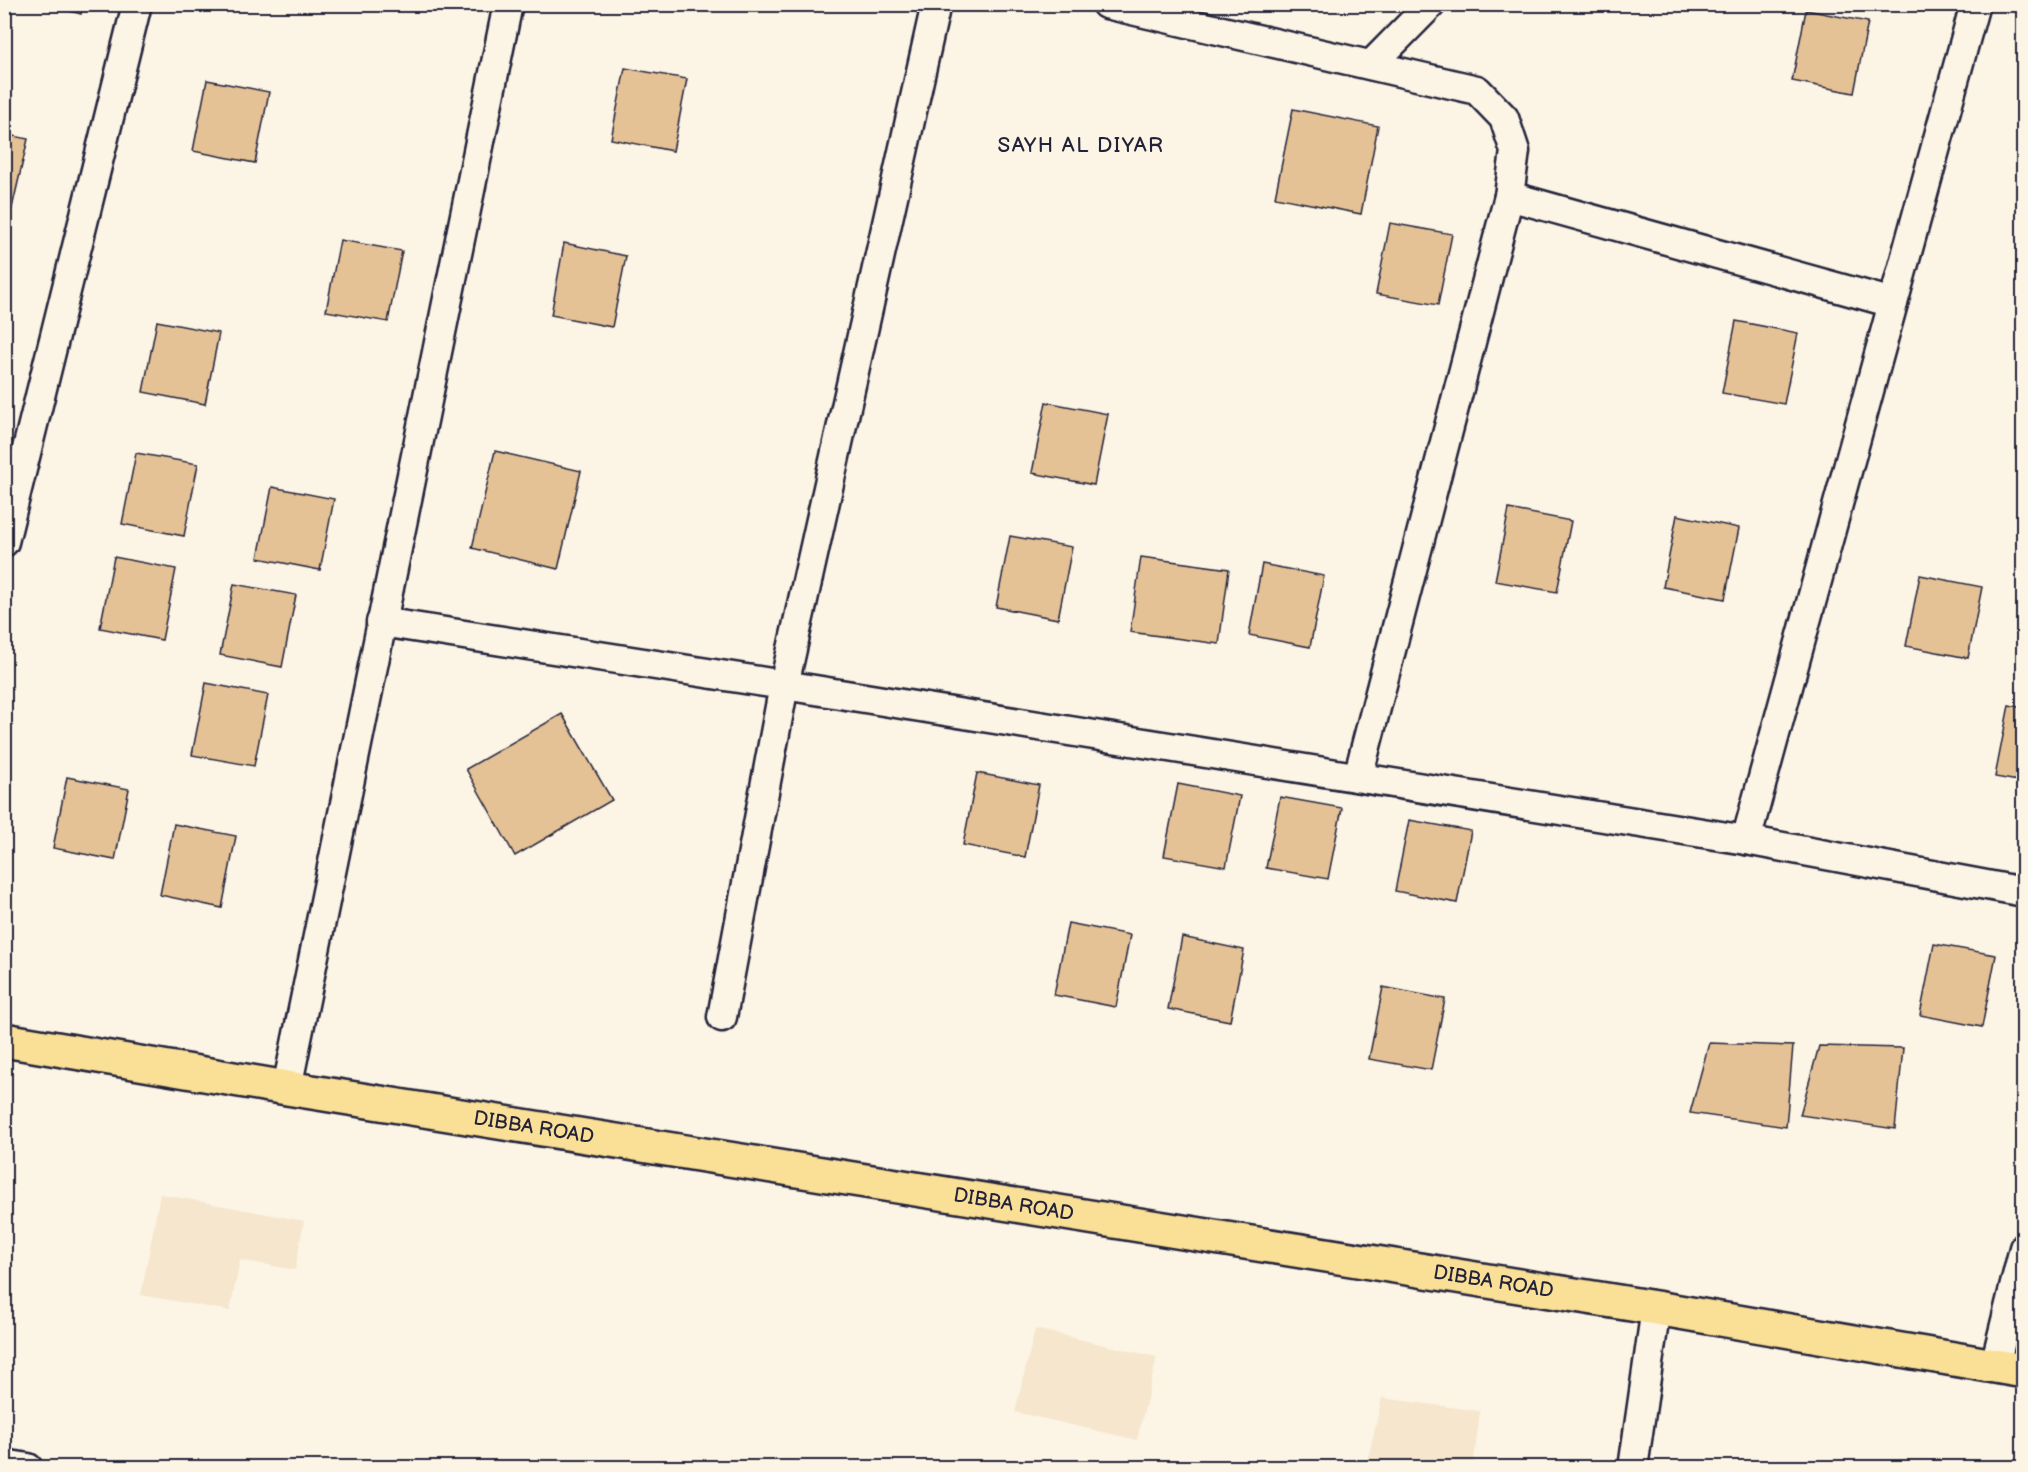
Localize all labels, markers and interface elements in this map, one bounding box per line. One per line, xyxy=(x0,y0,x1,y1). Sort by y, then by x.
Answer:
district label: SAYH AL DIYAR xyxy=(998,133,1164,158)
street label: DIBBA ROAD xyxy=(472,1106,596,1149)
street label: DIBBA ROAD xyxy=(952,1183,1076,1226)
street label: DIBBA ROAD xyxy=(1432,1260,1555,1303)

